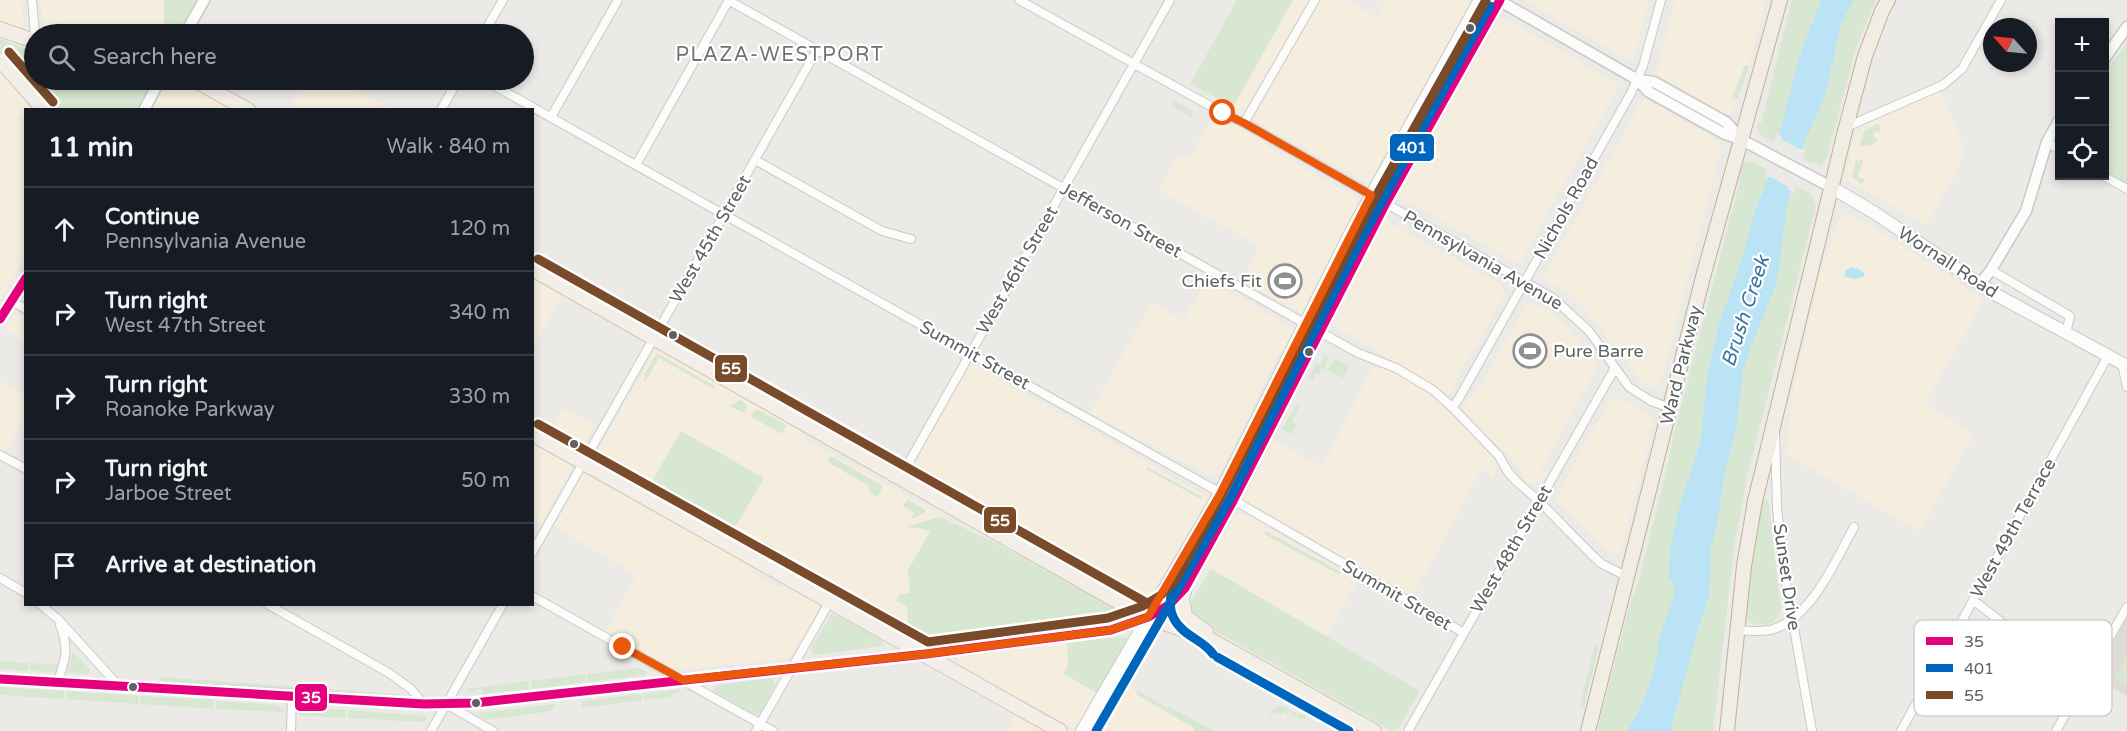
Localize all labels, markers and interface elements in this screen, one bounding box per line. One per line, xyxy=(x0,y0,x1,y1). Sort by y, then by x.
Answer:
north arrow xyxy=(1983,18,2037,72)
map controls xyxy=(2055,18,2109,180)
button: + xyxy=(2055,18,2109,72)
unlabelled marker xyxy=(1464,22,1476,34)
search box xyxy=(24,24,534,90)
icon: search xyxy=(45,41,78,74)
district label: PLAZA-WESTPORT xyxy=(676,43,884,67)
text: Search here xyxy=(93,44,217,70)
button: − xyxy=(2055,72,2109,126)
route start xyxy=(1209,99,1235,125)
button: locate xyxy=(2055,126,2109,180)
text: 11 min xyxy=(48,132,134,163)
line badge: 401 xyxy=(1389,133,1435,162)
text: Walk · 840 m xyxy=(387,135,510,159)
text: 401 xyxy=(1397,138,1427,158)
street label: Nichols Road xyxy=(1529,153,1603,263)
street label: West 45th Street xyxy=(664,171,756,307)
street label: Jefferson Street xyxy=(1056,177,1186,263)
street label: West 46th Street xyxy=(971,202,1063,338)
text: Continue xyxy=(105,204,200,230)
street label: Pennsylvania Avenue xyxy=(1399,205,1567,315)
icon: ahead xyxy=(48,213,81,246)
text: 120 m xyxy=(449,217,510,241)
street label: Wornall Road xyxy=(1894,221,2002,303)
text: Pennsylvania Avenue xyxy=(105,230,306,254)
water label: Brush Creek xyxy=(1717,251,1776,370)
sports icon: Chiefs Fit xyxy=(1267,263,1303,299)
place label: Chiefs Fit xyxy=(1182,270,1262,292)
text: Turn right xyxy=(105,288,207,314)
icon: right xyxy=(48,297,81,330)
text: 340 m xyxy=(449,301,510,325)
street label: Ward Parkway xyxy=(1656,303,1707,427)
text: West 47th Street xyxy=(105,314,265,338)
street label: Summit Street xyxy=(916,316,1034,394)
unlabelled marker xyxy=(667,329,679,341)
sports icon: Pure Barre xyxy=(1512,333,1548,369)
place label: Pure Barre xyxy=(1553,340,1644,362)
unlabelled marker xyxy=(1303,346,1315,358)
line badge: 55 xyxy=(714,354,748,383)
text: 55 xyxy=(721,359,741,379)
text: Turn right xyxy=(105,372,207,398)
icon: right xyxy=(48,381,81,414)
text: 330 m xyxy=(449,385,510,409)
text: Roanoke Parkway xyxy=(105,398,274,422)
unlabelled marker xyxy=(568,438,580,450)
street label: West 49th Terrace xyxy=(1965,454,2061,602)
text: Turn right xyxy=(105,456,207,482)
icon: right xyxy=(48,465,81,498)
text: 50 m xyxy=(461,469,510,493)
street label: West 48th Street xyxy=(1465,481,1557,617)
text: Jarboe Street xyxy=(105,482,232,506)
line badge: 55 xyxy=(983,506,1017,534)
text: 55 xyxy=(990,511,1010,531)
street label: Sunset Drive xyxy=(1769,522,1805,632)
icon: arrive xyxy=(48,549,81,582)
text: Arrive at destination xyxy=(105,552,316,578)
street label: Summit Street xyxy=(1338,555,1456,635)
legend xyxy=(1914,620,2112,716)
text: 35 xyxy=(1964,632,1984,652)
route end xyxy=(609,633,635,659)
text: 401 xyxy=(1964,659,1994,679)
unlabelled marker xyxy=(127,681,139,693)
line badge: 35 xyxy=(294,683,328,712)
text: 55 xyxy=(1964,686,1984,706)
text: 35 xyxy=(301,688,321,708)
unlabelled marker xyxy=(470,697,482,709)

